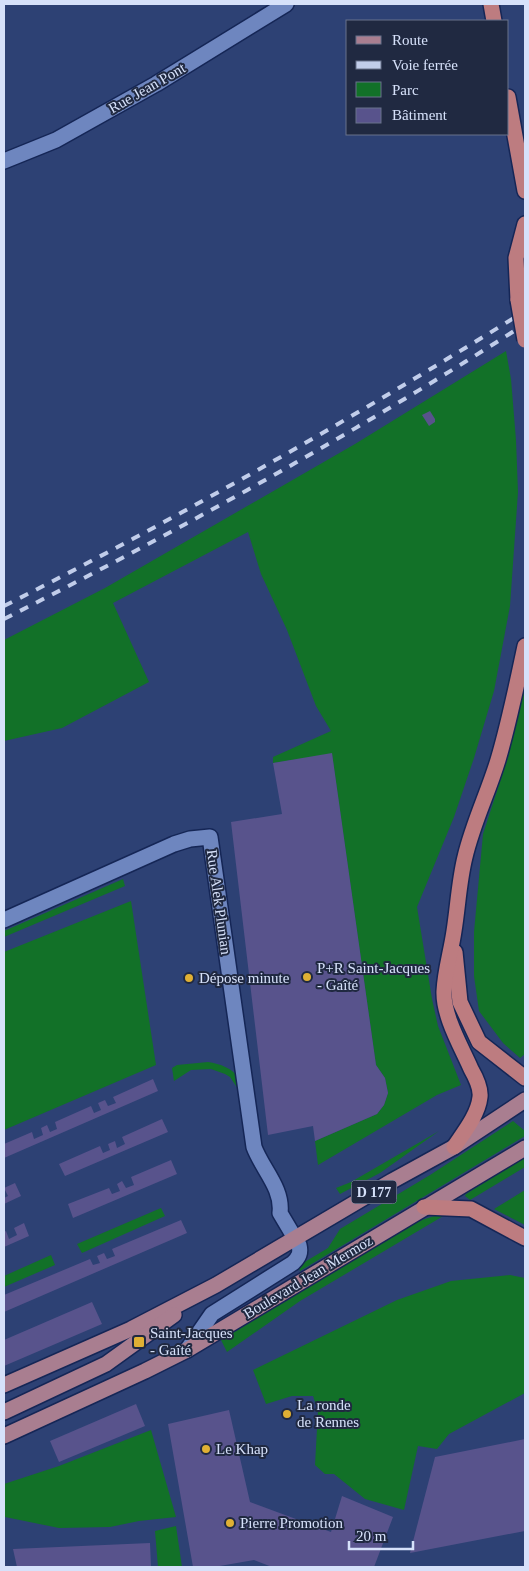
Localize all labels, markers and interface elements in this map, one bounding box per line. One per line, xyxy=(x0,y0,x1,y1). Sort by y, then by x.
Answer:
legend xyxy=(346,20,509,135)
text: Route xyxy=(392,32,428,48)
text: Voie ferrée xyxy=(392,57,458,73)
street label: Rue Jean Pont xyxy=(106,59,189,116)
text: Parc xyxy=(392,82,419,98)
text: Bâtiment xyxy=(392,107,448,123)
street label: Rue Alek Plunian xyxy=(204,848,234,956)
place label: P+R Saint-Jacques - Gaîté xyxy=(317,960,430,993)
place label: Dépose minute xyxy=(199,970,290,986)
marker: P+R Saint-Jacques - Gaîté xyxy=(301,971,313,983)
marker: Dépose minute xyxy=(183,972,195,984)
road number: D 177 xyxy=(352,1180,396,1204)
street label: Boulevard Jean Mermoz xyxy=(241,1232,376,1322)
place label: Saint-Jacques - Gaîté xyxy=(150,1325,233,1358)
marker: Saint-Jacques - Gaîté xyxy=(132,1335,146,1349)
place label: La ronde de Rennes xyxy=(297,1397,359,1430)
marker: La ronde de Rennes xyxy=(281,1408,293,1420)
place label: Le Khap xyxy=(216,1441,268,1457)
marker: Le Khap xyxy=(200,1443,212,1455)
place label: Pierre Promotion xyxy=(240,1515,343,1531)
marker: Pierre Promotion xyxy=(224,1517,236,1529)
scale bar xyxy=(349,1518,413,1550)
text: 20 m xyxy=(356,1528,387,1544)

